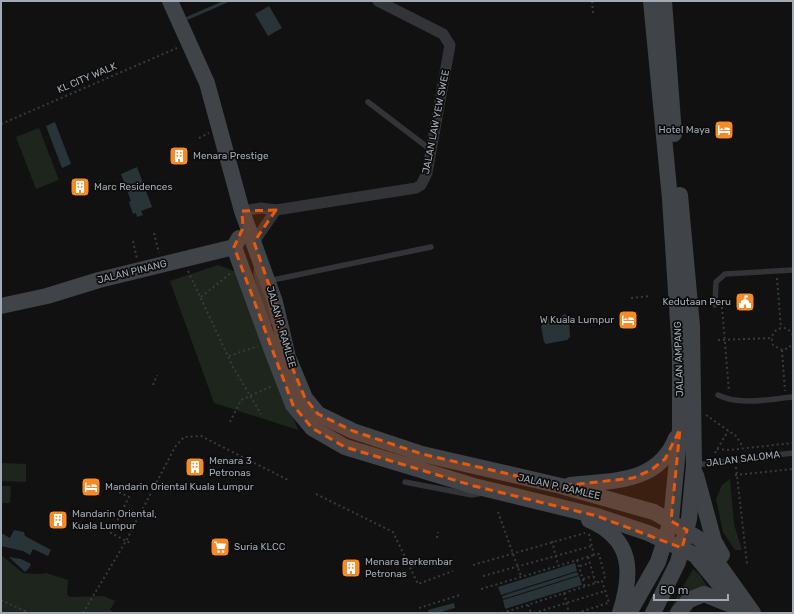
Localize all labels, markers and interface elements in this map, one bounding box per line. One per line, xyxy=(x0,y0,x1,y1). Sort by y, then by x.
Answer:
street label: KL CITY WALK xyxy=(55,60,119,96)
street label: JALAN LAW YEW SWEE xyxy=(420,69,452,175)
hotel icon: Hotel Maya xyxy=(713,119,735,141)
place label: Hotel Maya xyxy=(659,124,710,136)
building icon: Menara Prestige xyxy=(168,145,190,167)
place label: Menara Prestige xyxy=(193,150,269,162)
building icon: Marc Residences xyxy=(69,176,91,198)
place label: Marc Residences xyxy=(94,181,173,193)
street label: JALAN PINANG xyxy=(96,258,168,286)
street label: JALAN P. RAMLEE xyxy=(264,285,298,369)
public building icon: Kedutaan Peru xyxy=(734,291,756,313)
place label: Kedutaan Peru xyxy=(662,296,731,308)
hotel icon: W Kuala Lumpur xyxy=(617,309,639,331)
place label: W Kuala Lumpur xyxy=(540,314,614,326)
street label: JALAN AMPANG xyxy=(672,321,686,397)
street label: JALAN SALOMA xyxy=(705,448,781,469)
place label: Menara 3 Petronas xyxy=(209,455,252,479)
building icon: Menara 3 Petronas xyxy=(184,456,206,478)
street label: JALAN P. RAMLEE xyxy=(517,472,601,502)
hotel icon: Mandarin Oriental Kuala Lumpur xyxy=(80,476,102,498)
place label: Mandarin Oriental Kuala Lumpur xyxy=(105,481,254,493)
place label: Mandarin Oriental, Kuala Lumpur xyxy=(72,508,157,532)
building icon: Mandarin Oriental, Kuala Lumpur xyxy=(47,509,69,531)
supermarket icon: Suria KLCC xyxy=(209,536,231,558)
place label: Suria KLCC xyxy=(234,541,286,553)
place label: Menara Berkembar Petronas xyxy=(365,556,453,580)
building icon: Menara Berkembar Petronas xyxy=(340,557,362,579)
scale bar xyxy=(654,576,728,602)
text: 50 m xyxy=(660,583,688,597)

